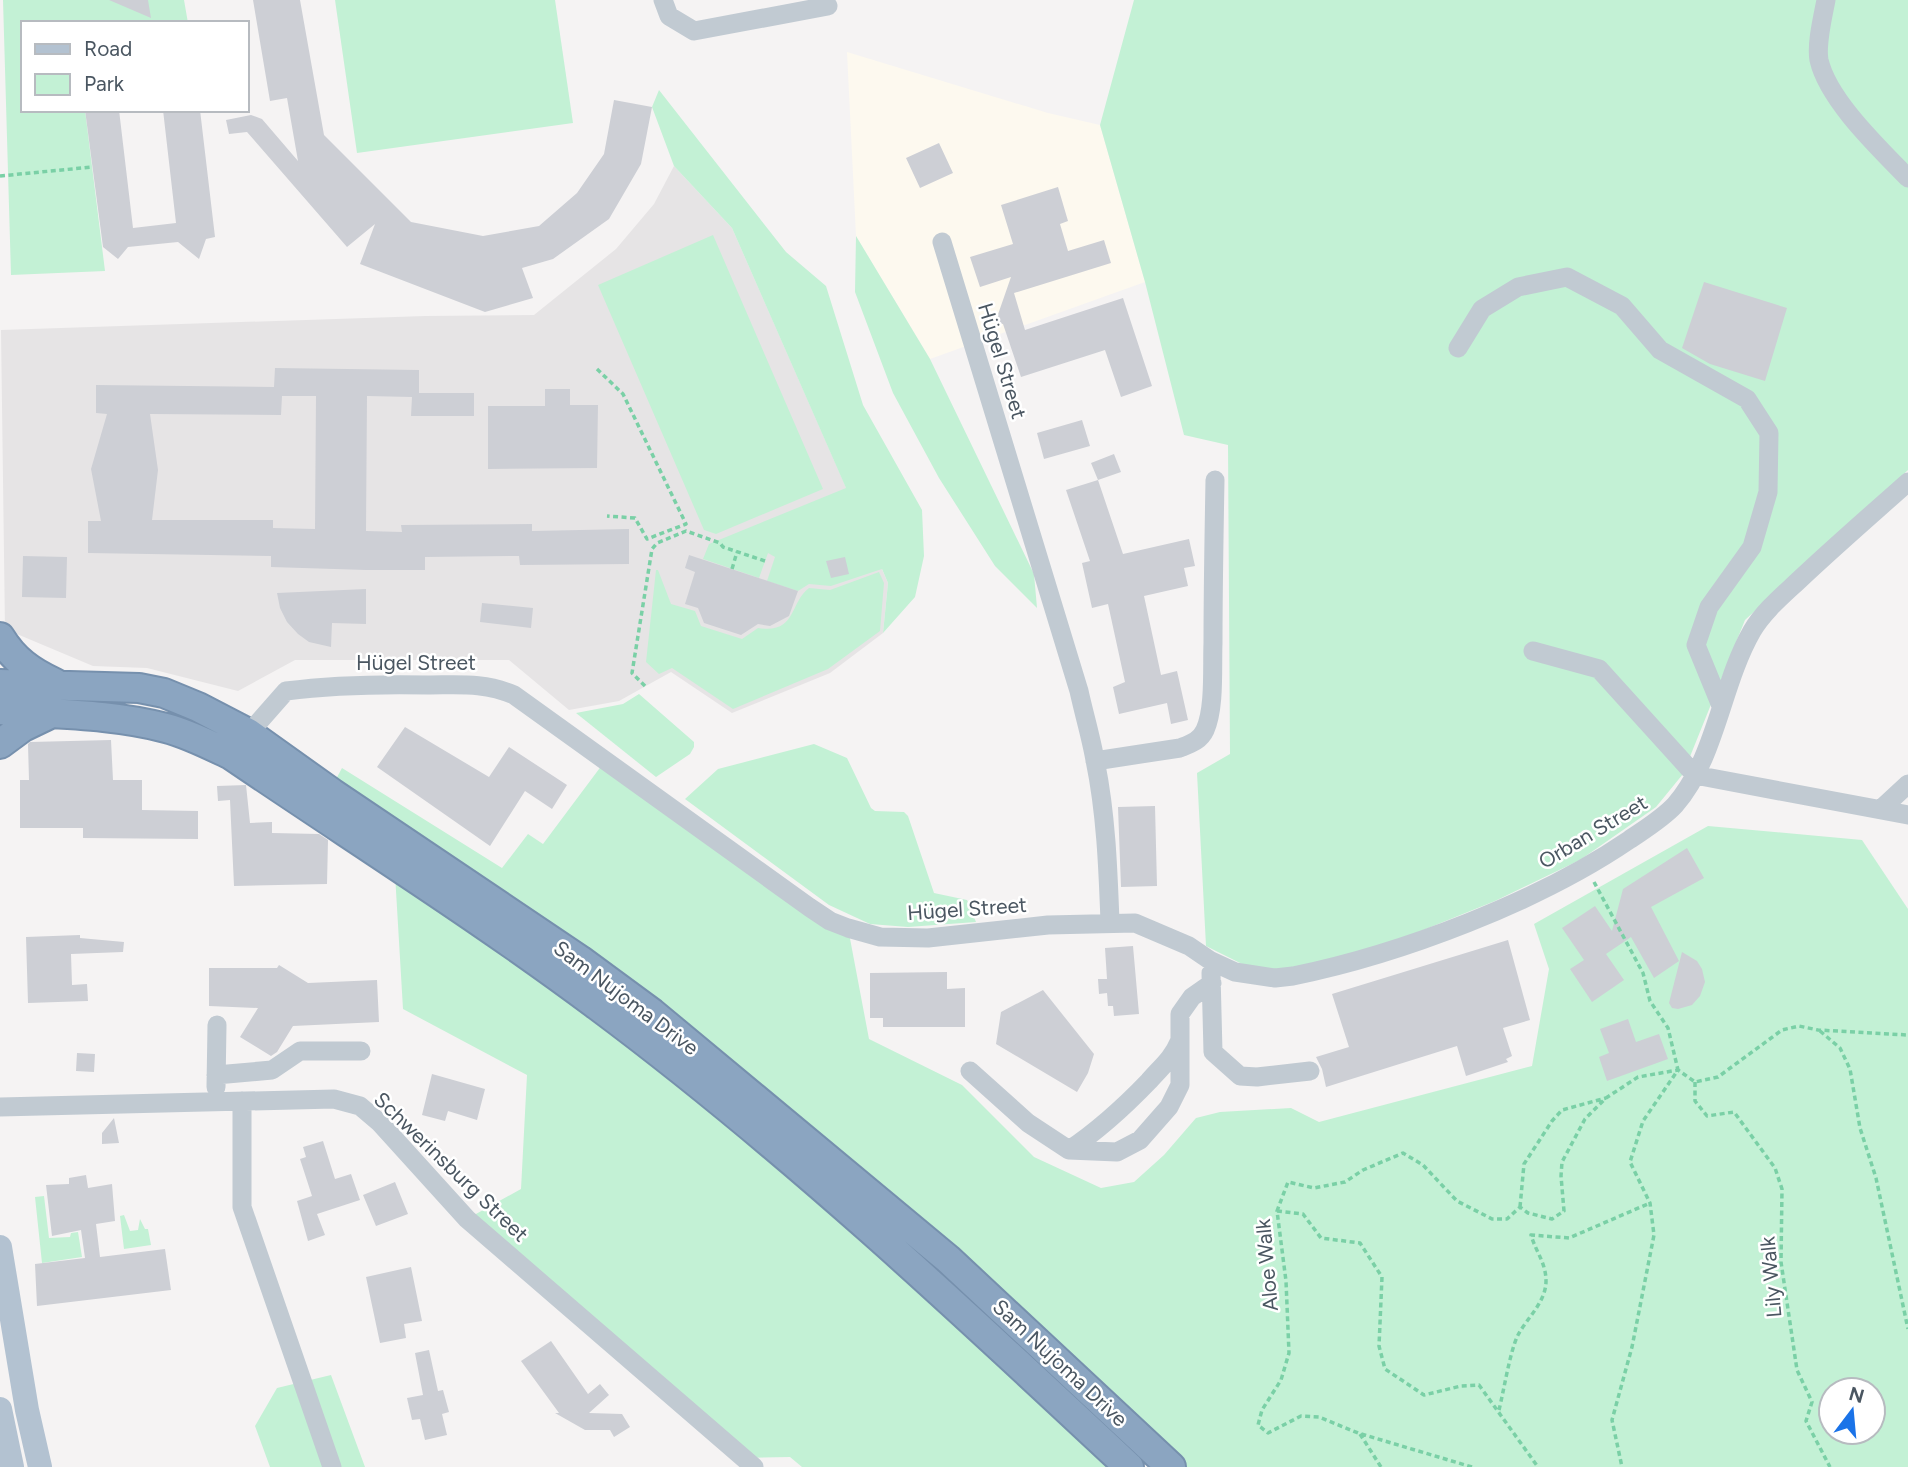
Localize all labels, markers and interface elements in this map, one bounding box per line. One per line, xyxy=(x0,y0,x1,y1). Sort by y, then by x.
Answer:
legend xyxy=(21,21,248,112)
text: Road xyxy=(84,36,132,61)
text: Park xyxy=(84,71,125,96)
street label: Hügel Street xyxy=(973,300,1032,422)
street label: Hügel Street xyxy=(356,650,476,675)
street label: Orban Street xyxy=(1534,789,1652,874)
street label: Hügel Street xyxy=(906,892,1028,925)
street label: Sam Nujoma Drive xyxy=(549,935,704,1060)
street label: Schwerinsburg Street xyxy=(369,1087,534,1247)
street label: Aloe Walk xyxy=(1250,1217,1283,1312)
street label: Lily Walk xyxy=(1754,1235,1787,1319)
street label: Sam Nujoma Drive xyxy=(988,1294,1133,1431)
north arrow xyxy=(1817,1376,1887,1446)
text: N xyxy=(1846,1382,1867,1408)

